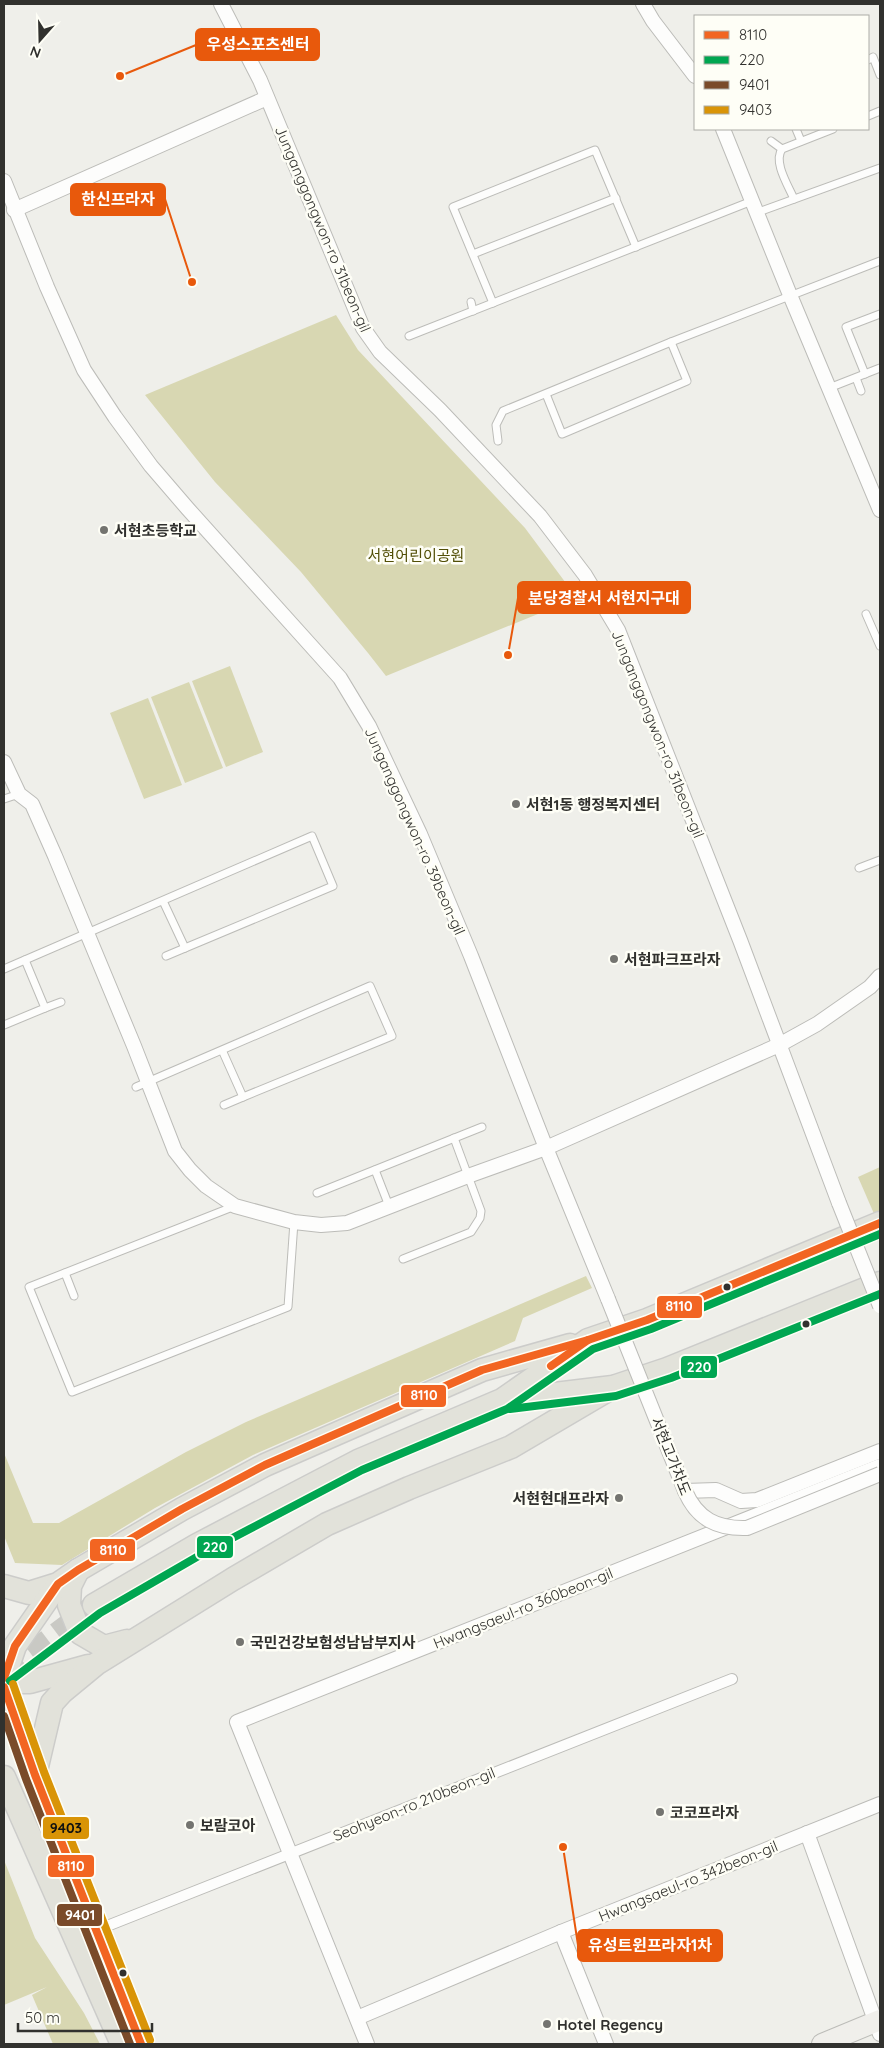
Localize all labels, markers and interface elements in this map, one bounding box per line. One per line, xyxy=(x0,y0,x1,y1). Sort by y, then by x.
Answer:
north arrow xyxy=(15,15,65,65)
legend xyxy=(694,15,869,130)
text: 8110 xyxy=(739,25,767,44)
callout: 우성스포츠센터 xyxy=(196,29,319,60)
text: 우성스포츠센터 xyxy=(206,34,310,54)
text: N xyxy=(28,42,43,62)
text: 220 xyxy=(739,50,765,69)
text: 9401 xyxy=(739,75,770,94)
text: 9403 xyxy=(739,100,772,119)
street label: Junganggongwon-ro 31beon-gil xyxy=(271,123,375,335)
callout: 한신프라자 xyxy=(71,184,165,215)
text: 한신프라자 xyxy=(81,189,155,209)
place label: 서현초등학교 xyxy=(114,521,197,540)
marker: 서현초등학교 xyxy=(98,524,110,536)
park label: 서현어린이공원 xyxy=(368,546,464,565)
callout: 분당경찰서 서현지구대 xyxy=(518,582,690,613)
text: 분당경찰서 서현지구대 xyxy=(528,588,680,608)
street label: Junganggongwon-ro 31beon-gil xyxy=(608,627,708,841)
street label: Junganggongwon-ro 39beon-gil xyxy=(361,724,469,938)
place label: 서현1동 행정복지센터 xyxy=(526,795,660,814)
marker: 서현1동 행정복지센터 xyxy=(510,798,522,810)
place label: 서현파크프라자 xyxy=(624,950,721,969)
marker: 서현파크프라자 xyxy=(608,953,620,965)
unlabelled marker xyxy=(722,1282,732,1292)
line badge: 8110 xyxy=(656,1295,703,1319)
text: 8110 xyxy=(665,1297,693,1315)
unlabelled marker xyxy=(801,1319,811,1329)
line badge: 220 xyxy=(680,1355,718,1379)
text: 220 xyxy=(687,1358,712,1376)
line badge: 8110 xyxy=(400,1384,447,1408)
text: 8110 xyxy=(410,1386,438,1404)
street label: 서현고가차도 xyxy=(647,1414,695,1498)
place label: 서현현대프라자 xyxy=(512,1489,609,1508)
marker: 서현현대프라자 xyxy=(613,1492,625,1504)
line badge: 220 xyxy=(196,1535,234,1559)
line badge: 8110 xyxy=(89,1538,136,1562)
text: 220 xyxy=(203,1538,228,1556)
text: 8110 xyxy=(99,1541,127,1559)
street label: Hwangsaeul-ro 360beon-gil xyxy=(430,1563,616,1653)
place label: 국민건강보험성남남부지사 xyxy=(250,1633,416,1652)
marker: 국민건강보험성남남부지사 xyxy=(234,1636,246,1648)
street label: Seohyeon-ro 210beon-gil xyxy=(330,1763,498,1845)
place label: 코코프라자 xyxy=(670,1803,739,1822)
marker: 코코프라자 xyxy=(654,1806,666,1818)
line badge: 9403 xyxy=(42,1816,90,1840)
place label: 보람코아 xyxy=(200,1816,255,1835)
text: 9403 xyxy=(50,1819,82,1837)
marker: 보람코아 xyxy=(184,1819,196,1831)
street label: Hwangsaeul-ro 342beon-gil xyxy=(596,1836,780,1926)
line badge: 8110 xyxy=(47,1854,95,1878)
text: 8110 xyxy=(57,1857,85,1875)
line badge: 9401 xyxy=(56,1903,103,1927)
text: 9401 xyxy=(65,1906,95,1924)
callout: 유성트윈프라자1차 xyxy=(578,1930,722,1961)
text: 유성트윈프라자1차 xyxy=(588,1935,712,1955)
unlabelled marker xyxy=(118,1968,128,1978)
scale bar xyxy=(18,2000,151,2032)
text: 50 m xyxy=(25,2008,60,2027)
place label: Hotel Regency xyxy=(557,2015,663,2034)
marker: Hotel Regency xyxy=(541,2018,553,2030)

